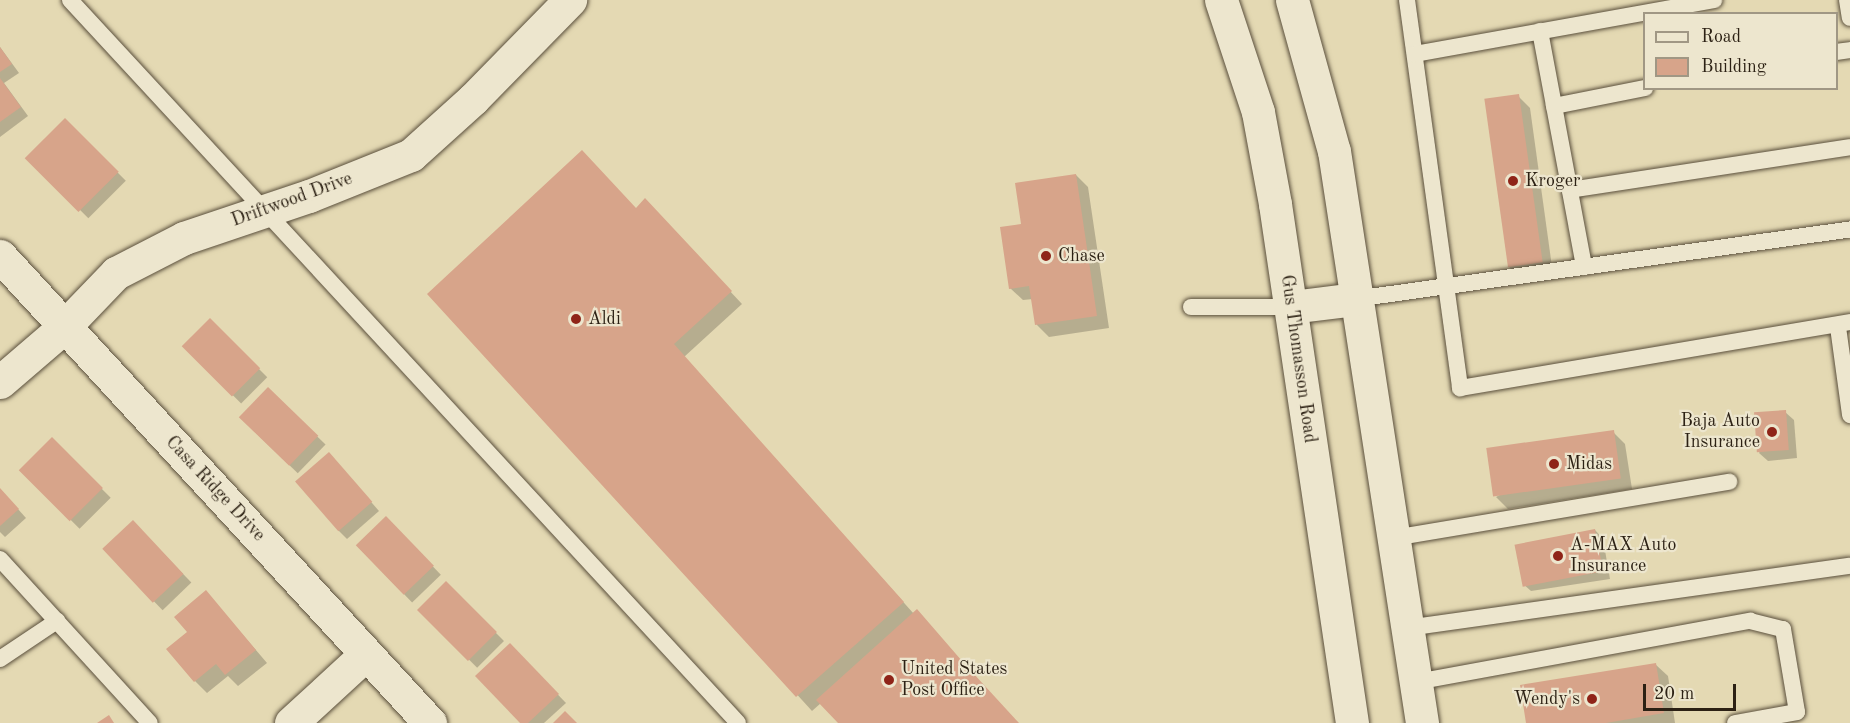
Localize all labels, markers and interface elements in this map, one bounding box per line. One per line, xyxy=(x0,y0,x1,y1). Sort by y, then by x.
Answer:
legend xyxy=(1643,12,1838,90)
text: Road xyxy=(1701,28,1741,46)
text: Building xyxy=(1701,58,1766,76)
street label: Driftwood Drive xyxy=(229,168,355,232)
place label: Kroger xyxy=(1525,170,1580,192)
marker: Kroger xyxy=(1506,174,1520,188)
place label: Chase xyxy=(1058,245,1105,267)
marker: Chase xyxy=(1039,249,1053,263)
street label: Gus Thomasson Road xyxy=(1276,274,1320,444)
place label: Aldi xyxy=(588,308,621,330)
marker: Aldi xyxy=(569,312,583,326)
place label: Baja Auto Insurance xyxy=(1680,411,1760,454)
marker: Baja Auto Insurance xyxy=(1765,425,1779,439)
street label: Casa Ridge Drive xyxy=(161,432,269,546)
place label: Midas xyxy=(1566,453,1612,475)
marker: Midas xyxy=(1547,457,1561,471)
place label: A-MAX Auto Insurance xyxy=(1570,535,1676,578)
marker: A-MAX Auto Insurance xyxy=(1551,549,1565,563)
place label: United States Post Office xyxy=(901,659,1007,702)
scale bar xyxy=(1646,672,1739,710)
marker: United States Post Office xyxy=(882,673,896,687)
text: 20 m xyxy=(1654,685,1694,703)
place label: Wendy's xyxy=(1513,688,1580,710)
marker: Wendy's xyxy=(1585,692,1599,706)

